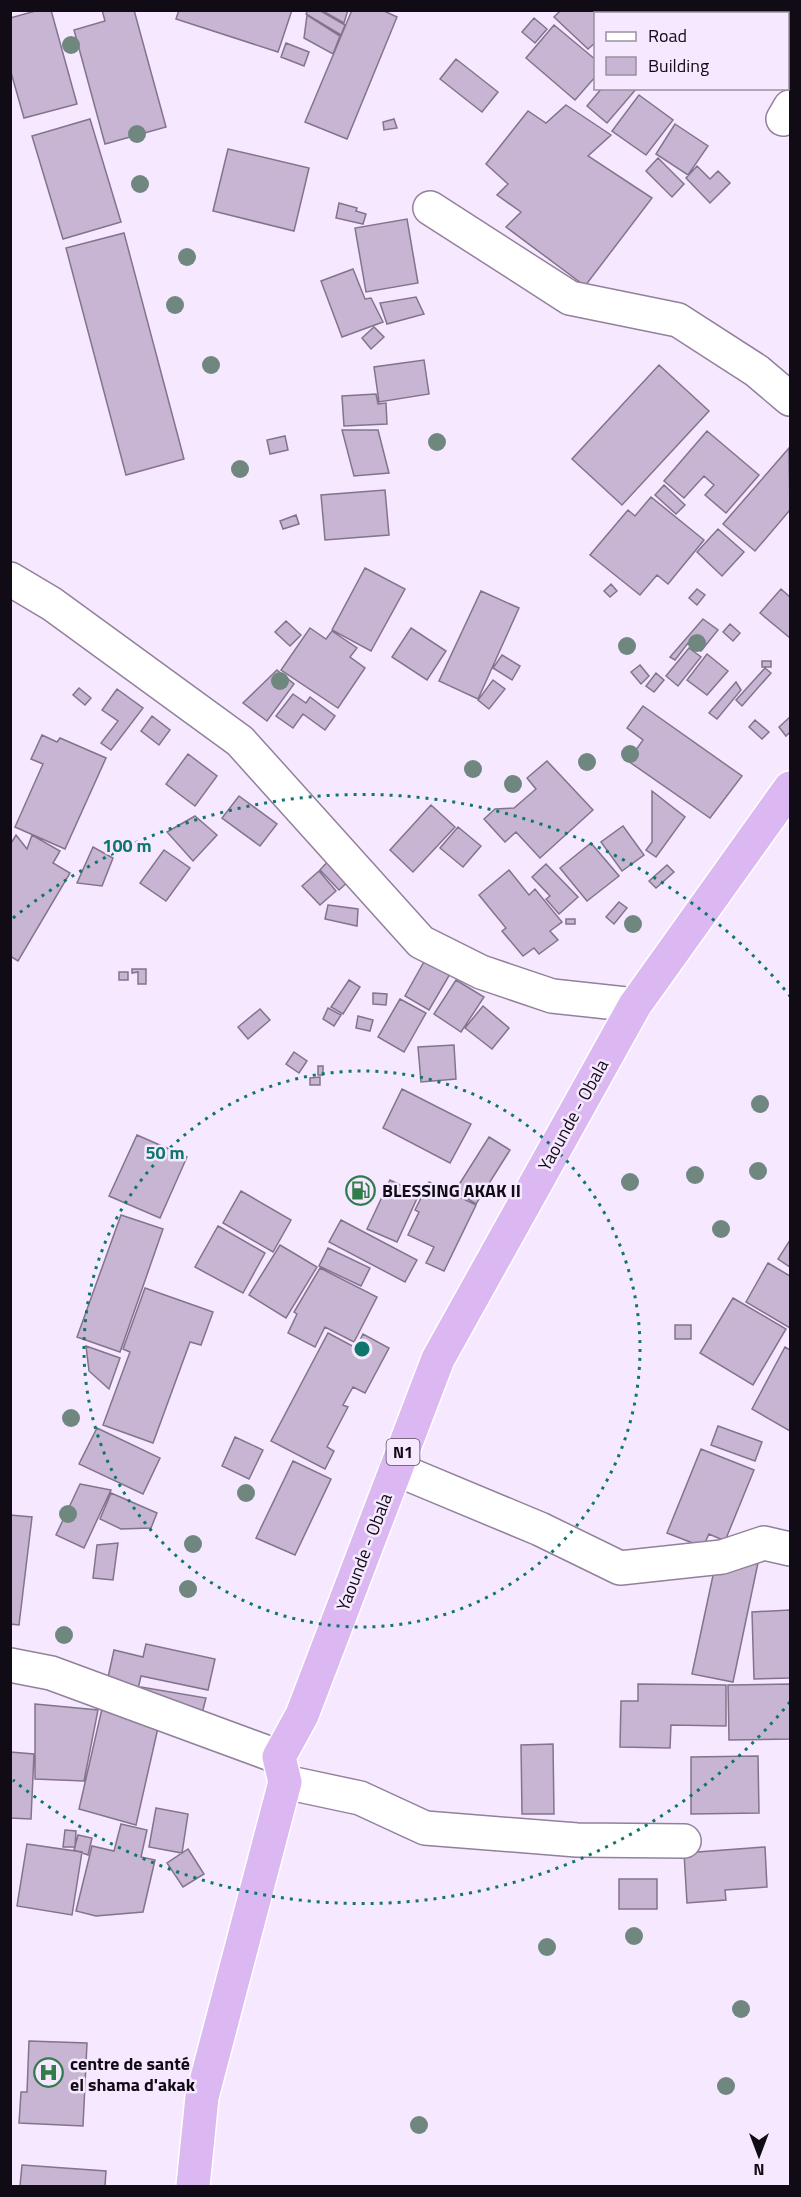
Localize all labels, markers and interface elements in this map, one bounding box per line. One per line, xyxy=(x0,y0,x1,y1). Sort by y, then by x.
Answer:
legend xyxy=(594,12,789,90)
text: Road xyxy=(648,22,687,49)
text: Building xyxy=(648,52,709,79)
text: 100 m xyxy=(102,832,152,859)
street label: Yaounde - Obala xyxy=(531,1054,615,1176)
text: 50 m xyxy=(145,1139,185,1166)
fuel station icon: BLESSING AKAK II xyxy=(345,1174,377,1206)
place label: BLESSING AKAK II xyxy=(382,1177,521,1204)
centre of rings xyxy=(352,1339,372,1359)
road number: N1 xyxy=(386,1439,420,1465)
street label: Yaounde - Obala xyxy=(329,1489,399,1615)
place label: centre de santé el shama d'akak xyxy=(70,2050,196,2098)
hospital icon: centre de santé el shama d'akak xyxy=(33,2057,65,2089)
north arrow xyxy=(729,2125,789,2185)
text: N xyxy=(753,2158,765,2182)

